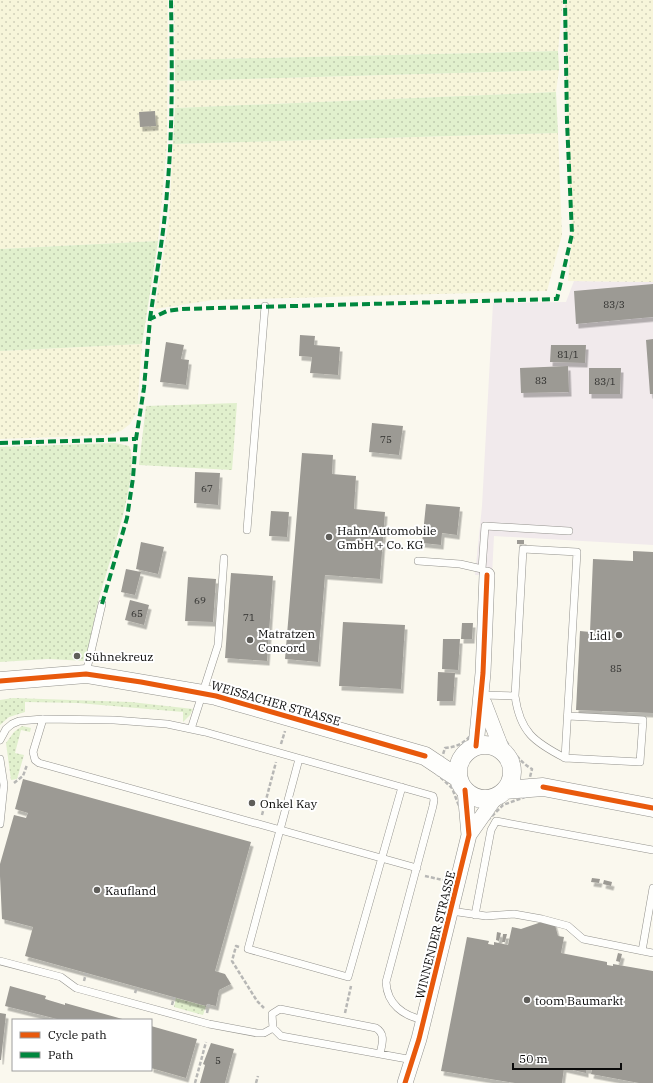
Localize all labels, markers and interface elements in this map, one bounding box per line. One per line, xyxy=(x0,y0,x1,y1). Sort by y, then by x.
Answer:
house number: 83/3 xyxy=(603,298,625,311)
house number: 81/1 xyxy=(557,348,579,361)
house number: 83 xyxy=(535,374,547,387)
house number: 83/1 xyxy=(594,375,616,388)
house number: 75 xyxy=(380,433,392,446)
house number: 67 xyxy=(201,482,213,495)
place label: Hahn Automobile GmbH + Co. KG xyxy=(337,523,437,552)
marker: Hahn Automobile GmbH + Co. KG xyxy=(324,532,334,542)
house number: 69 xyxy=(194,594,206,607)
house number: 65 xyxy=(131,607,143,620)
house number: 71 xyxy=(243,611,255,624)
place label: Matratzen Concord xyxy=(258,626,316,655)
place label: Lidl xyxy=(589,628,611,643)
marker: Lidl xyxy=(614,630,624,640)
marker: Matratzen Concord xyxy=(245,635,255,645)
place label: Sühnekreuz xyxy=(85,649,153,664)
marker: Sühnekreuz xyxy=(72,651,82,661)
house number: 85 xyxy=(610,662,622,675)
street label: WEISSACHER STRASSE xyxy=(210,677,342,729)
place label: Onkel Kay xyxy=(260,796,318,811)
marker: Onkel Kay xyxy=(247,798,257,808)
street label: WINNENDER STRASSE xyxy=(412,869,458,1001)
place label: Kaufland xyxy=(105,883,156,898)
marker: Kaufland xyxy=(92,885,102,895)
place label: toom Baumarkt xyxy=(535,993,624,1008)
marker: toom Baumarkt xyxy=(522,995,532,1005)
legend xyxy=(12,1019,152,1071)
text: Cycle path xyxy=(48,1027,107,1042)
scale bar xyxy=(513,1045,621,1071)
text: Path xyxy=(48,1047,74,1062)
text: 50 m xyxy=(519,1051,548,1066)
house number: 5 xyxy=(215,1054,221,1067)

